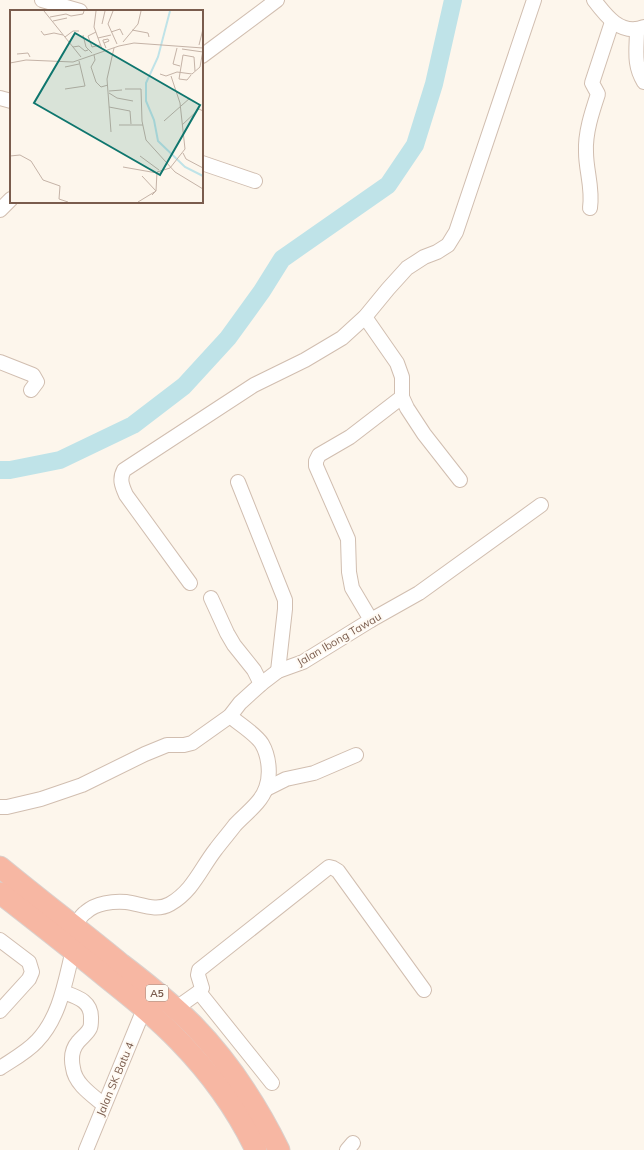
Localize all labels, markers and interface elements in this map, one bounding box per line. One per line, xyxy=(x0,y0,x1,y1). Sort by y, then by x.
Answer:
inset map xyxy=(10,10,203,203)
street label: Jalan Ibong Tawau xyxy=(294,609,384,669)
road number: A5 xyxy=(146,985,168,1001)
street label: Jalan SK Batu 4 xyxy=(93,1039,137,1118)

